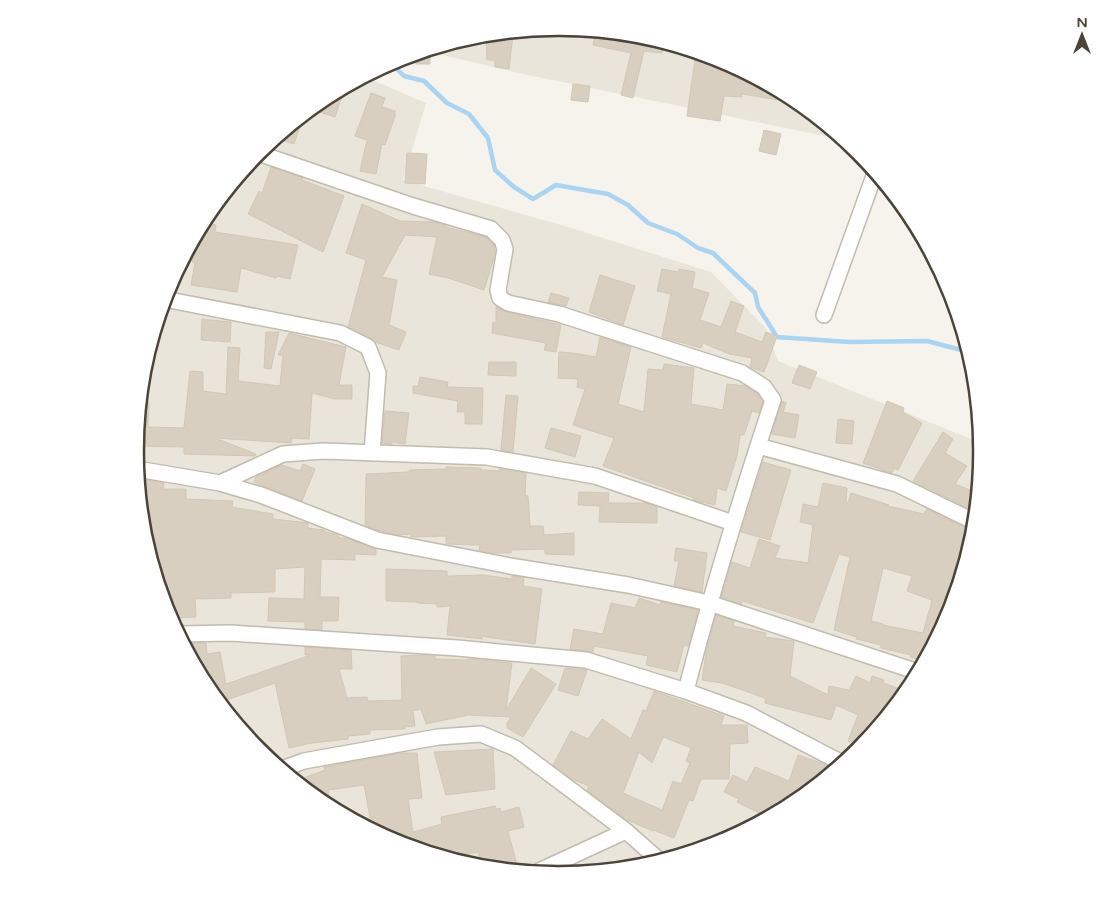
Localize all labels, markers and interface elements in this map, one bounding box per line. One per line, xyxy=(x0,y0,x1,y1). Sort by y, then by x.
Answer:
north arrow xyxy=(1057,10,1107,60)
text: N xyxy=(1076,14,1088,31)

